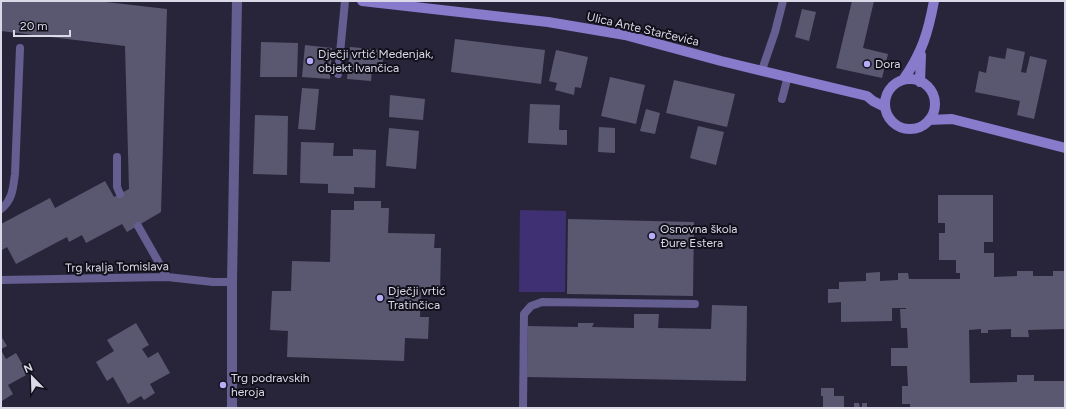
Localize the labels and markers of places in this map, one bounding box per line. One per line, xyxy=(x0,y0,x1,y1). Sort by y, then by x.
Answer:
place label: Dječji vrtić Medenjak, objekt Ivančica xyxy=(318,47,434,75)
marker: Dječji vrtić Medenjak, objekt Ivančica xyxy=(305,56,315,66)
place label: Dora xyxy=(875,57,900,71)
marker: Dora xyxy=(862,59,872,69)
place label: Osnovna škola Đure Estera xyxy=(660,222,737,250)
marker: Osnovna škola Đure Estera xyxy=(647,231,657,241)
place label: Dječji vrtić Tratinčica xyxy=(388,284,446,312)
marker: Dječji vrtić Tratinčica xyxy=(375,293,385,303)
place label: Trg podravskih heroja xyxy=(231,371,310,399)
marker: Trg podravskih heroja xyxy=(218,380,228,390)

